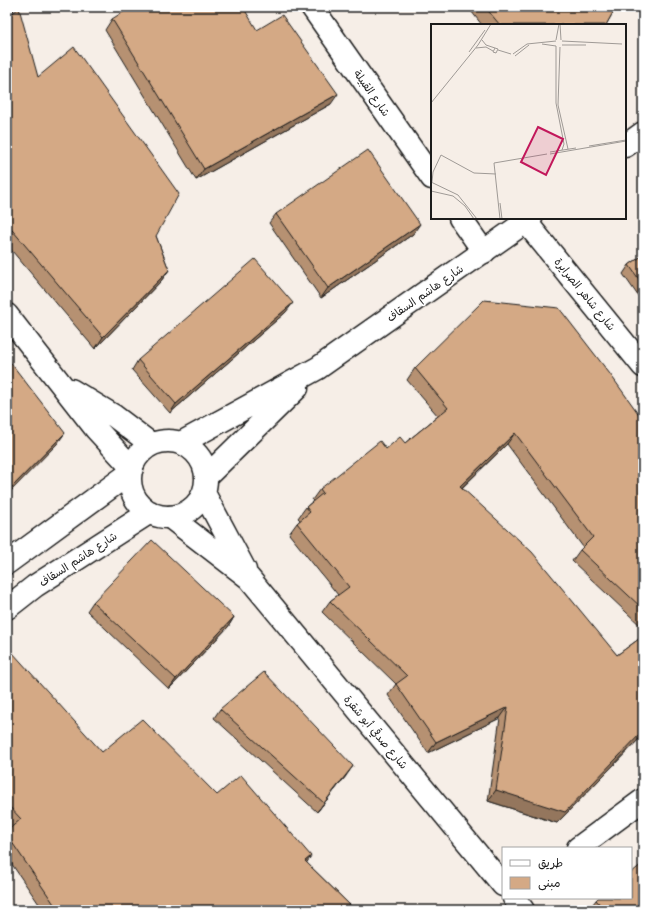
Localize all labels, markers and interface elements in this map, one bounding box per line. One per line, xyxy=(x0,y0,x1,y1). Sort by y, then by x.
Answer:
inset map xyxy=(431,24,626,219)
street label: شارع القبيلة xyxy=(349,66,394,120)
street label: شارع شاهر الصرايرة xyxy=(550,254,619,335)
street label: شارع هاشم السقاف xyxy=(383,261,467,326)
street label: شارع هاشم السقاف xyxy=(36,528,121,591)
street label: شارع صدقي أبو شقرة xyxy=(339,692,412,773)
legend xyxy=(502,847,632,899)
text: طريق xyxy=(538,854,563,870)
text: مبنى xyxy=(538,874,561,891)

